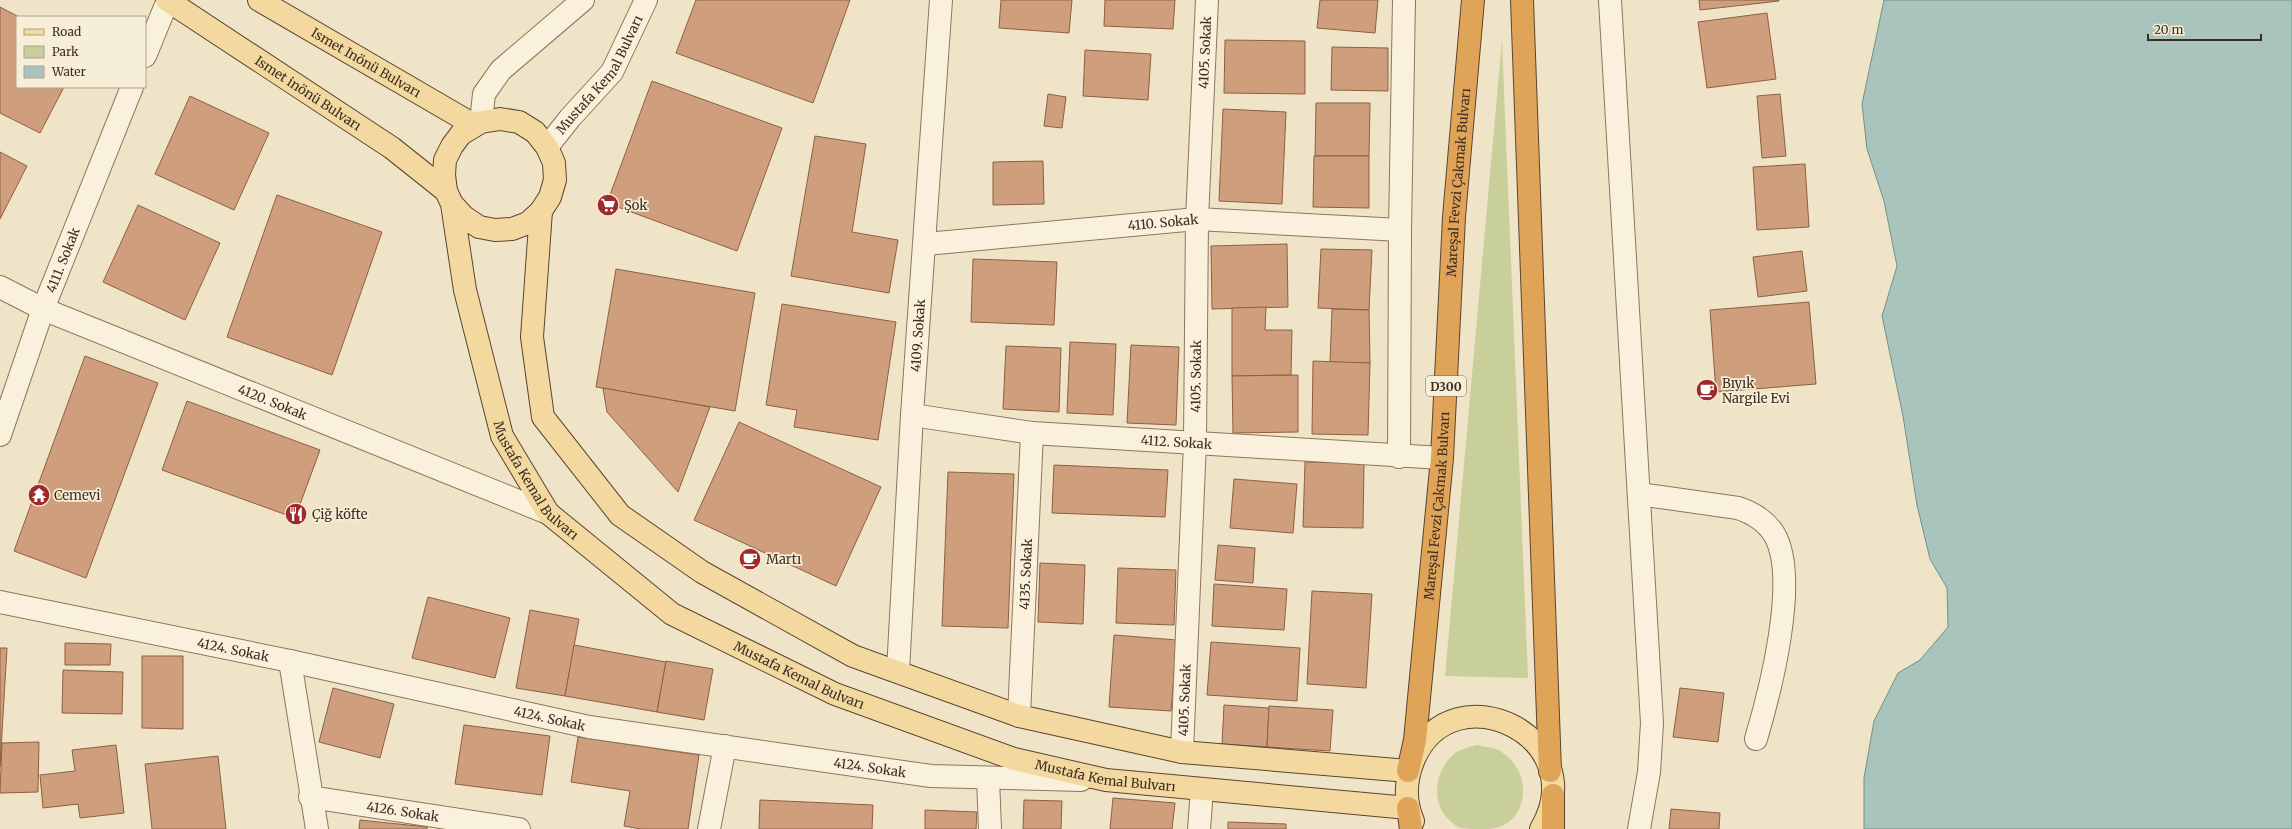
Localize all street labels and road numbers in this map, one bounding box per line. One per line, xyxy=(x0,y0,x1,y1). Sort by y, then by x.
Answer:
street label: Mustafa Kemal Bulvarı xyxy=(552,12,646,138)
street label: 4105. Sokak xyxy=(1194,15,1215,89)
street label: Ismet Inönü Bulvarı xyxy=(308,24,424,101)
street label: Ismet inönü Bulvarı xyxy=(252,52,365,134)
street label: Mareşal Fevzi Çakmak Bulvarı xyxy=(1443,87,1474,277)
street label: 4110. Sokak xyxy=(1127,210,1200,234)
street label: 4111. Sokak xyxy=(42,224,84,295)
street label: 4109. Sokak xyxy=(907,298,929,372)
street label: 4105. Sokak xyxy=(1187,339,1204,413)
road number: D300 xyxy=(1426,376,1466,396)
street label: 4120. Sokak xyxy=(236,380,310,424)
street label: Mareşal Fevzi Çakmak Bulvarı xyxy=(1420,411,1453,601)
street label: Mustafa Kemal Bulvarı xyxy=(490,419,582,543)
street label: 4112. Sokak xyxy=(1140,431,1213,453)
street label: 4135. Sokak xyxy=(1015,537,1036,610)
street label: 4124. Sokak xyxy=(196,634,271,665)
street label: Mustafa Kemal Bulvarı xyxy=(731,637,867,712)
street label: 4105. Sokak xyxy=(1174,663,1194,737)
street label: 4124. Sokak xyxy=(512,702,588,735)
street label: 4124. Sokak xyxy=(833,754,908,781)
street label: Mustafa Kemal Bulvarı xyxy=(1034,756,1176,795)
street label: 4126. Sokak xyxy=(366,797,441,825)

